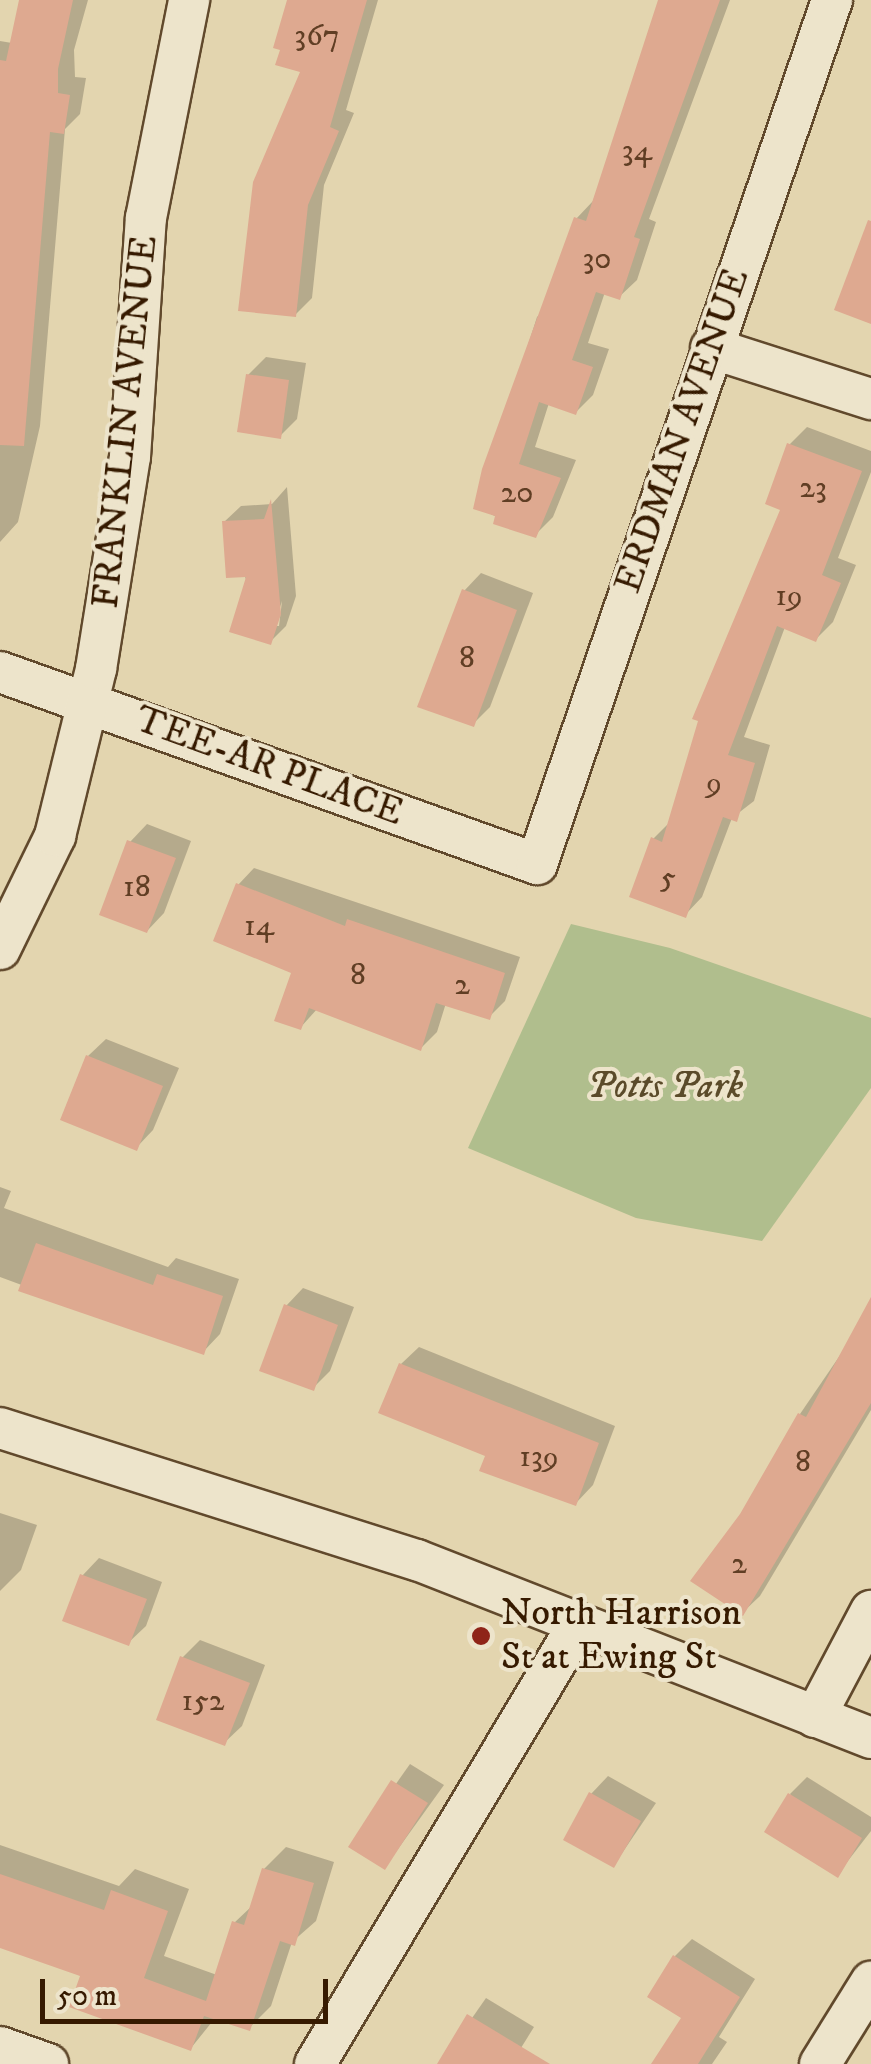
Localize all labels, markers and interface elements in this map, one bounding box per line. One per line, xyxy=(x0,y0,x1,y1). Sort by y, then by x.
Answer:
house number: 367 xyxy=(294,17,340,55)
house number: 34 xyxy=(622,132,652,170)
street label: FRANKLIN AVENUE xyxy=(84,233,168,611)
house number: 30 xyxy=(582,240,612,278)
street label: ERDMAN AVENUE xyxy=(606,263,760,599)
house number: 23 xyxy=(799,469,827,507)
house number: 20 xyxy=(501,474,533,512)
house number: 19 xyxy=(775,577,803,615)
house number: 8 xyxy=(459,639,475,677)
street label: TEE-AR PLACE xyxy=(129,697,409,837)
house number: 9 xyxy=(706,764,722,802)
house number: 5 xyxy=(660,859,676,897)
house number: 18 xyxy=(123,868,151,906)
house number: 14 xyxy=(244,907,274,945)
house number: 8 xyxy=(350,956,366,994)
house number: 2 xyxy=(454,966,470,1004)
park label: Potts Park xyxy=(587,1064,743,1110)
house number: 139 xyxy=(519,1438,559,1476)
house number: 8 xyxy=(795,1443,811,1481)
house number: 2 xyxy=(731,1545,747,1583)
place label: North Harrison St at Ewing St xyxy=(501,1591,741,1680)
marker: North Harrison St at Ewing St xyxy=(470,1625,492,1647)
house number: 152 xyxy=(181,1682,225,1720)
scale bar xyxy=(45,1959,332,2021)
text: 50 m xyxy=(57,1978,117,2015)

